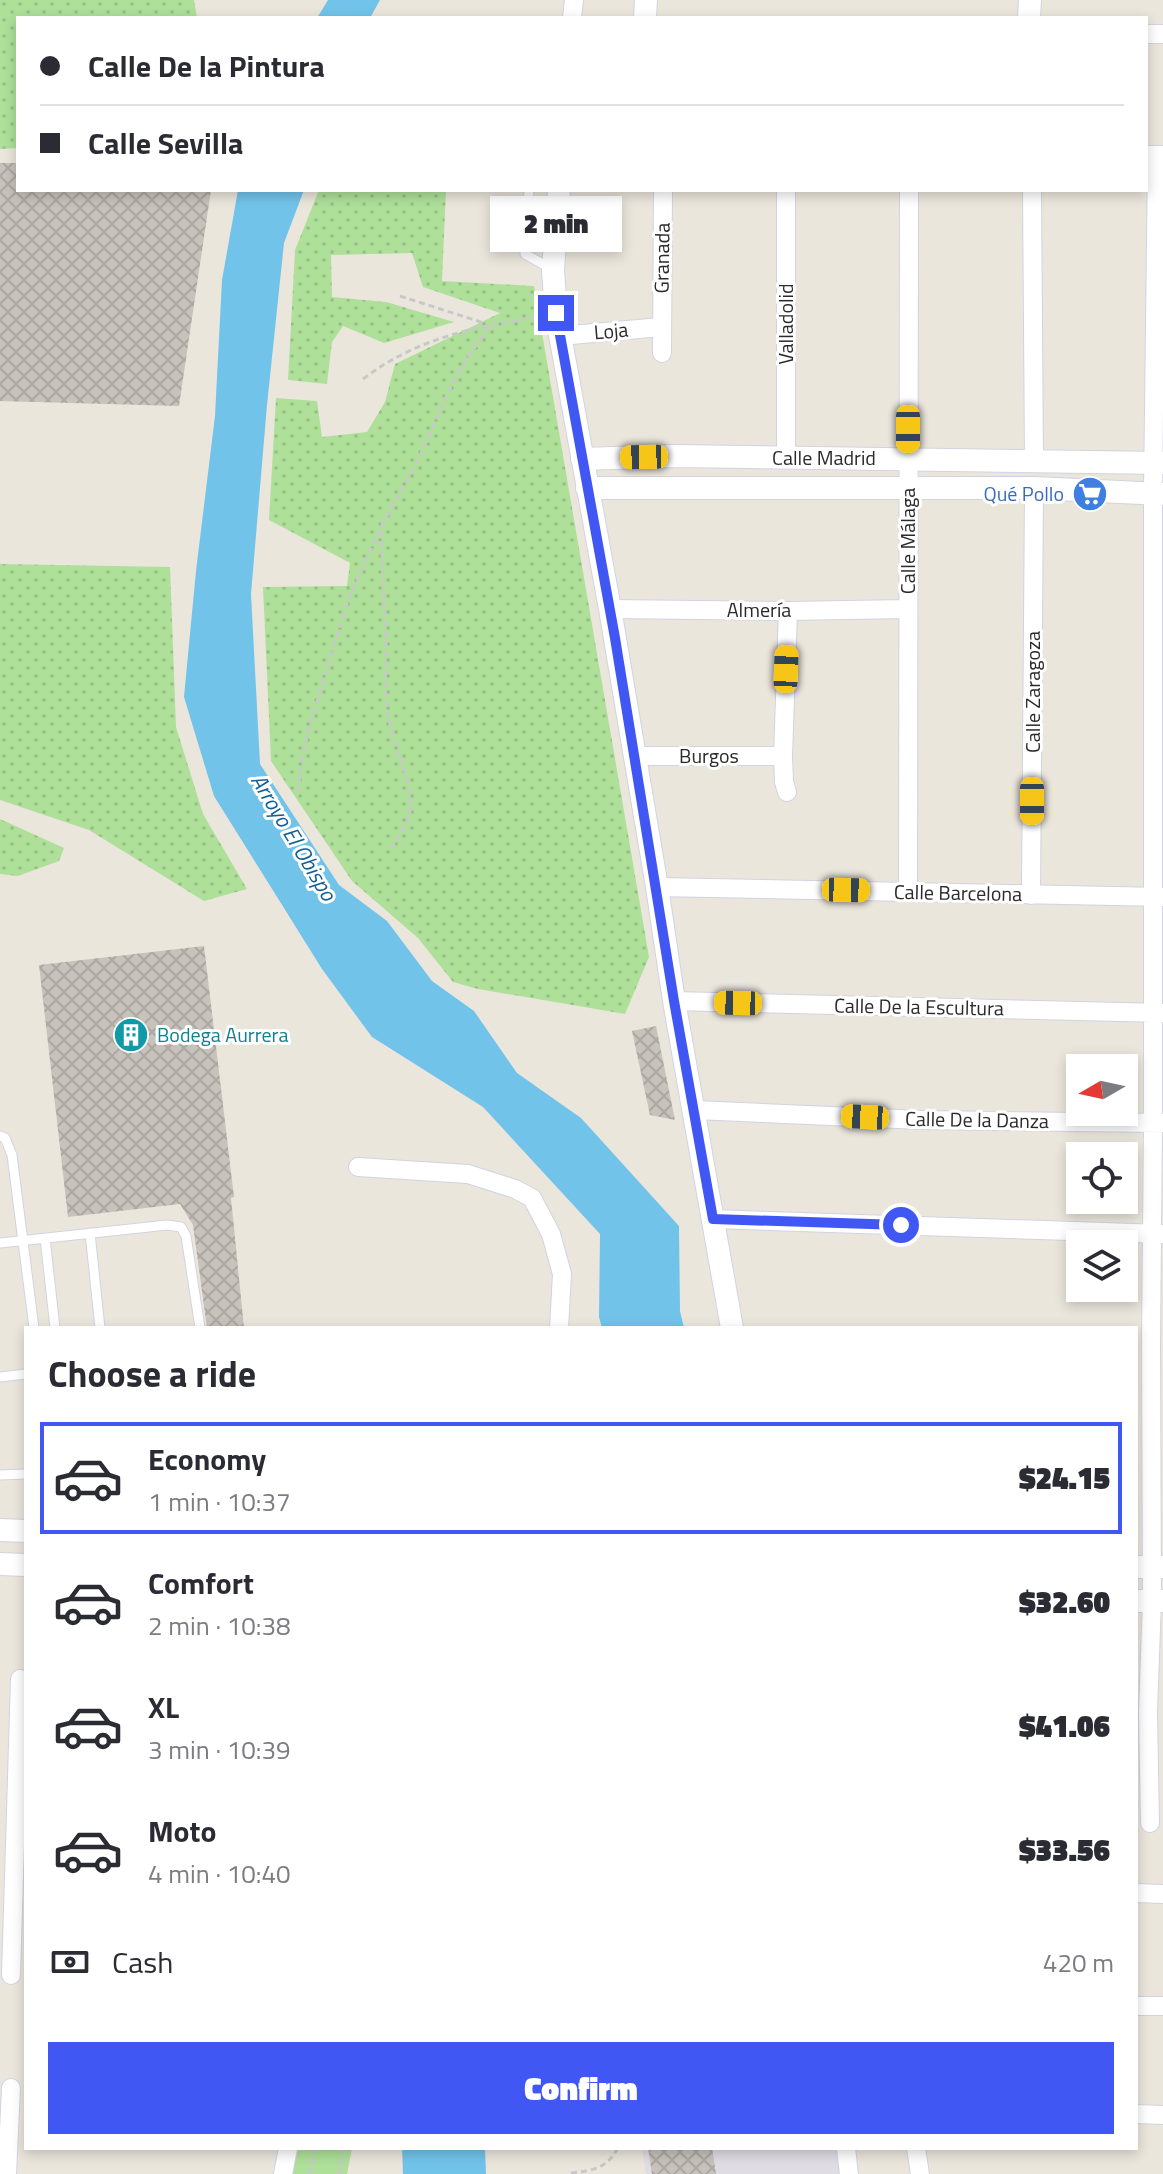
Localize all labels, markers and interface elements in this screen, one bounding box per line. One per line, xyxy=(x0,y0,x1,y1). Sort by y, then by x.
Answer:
text: Calle De la Pintura xyxy=(88,43,325,89)
text: Calle Sevilla xyxy=(88,120,243,166)
callout: 2 min xyxy=(490,197,622,253)
text: 2 min xyxy=(524,204,588,243)
street label: Granada xyxy=(645,222,678,294)
street label: Valladolid xyxy=(770,283,801,365)
route end xyxy=(538,295,574,331)
street label: Loja xyxy=(592,314,629,347)
car xyxy=(896,405,920,453)
street label: Calle Madrid xyxy=(772,442,876,473)
car xyxy=(620,445,668,469)
supermarket icon: Qué Pollo xyxy=(1071,475,1109,513)
place label: Qué Pollo xyxy=(984,478,1064,509)
street label: Calle Málaga xyxy=(892,488,923,594)
street label: Almería xyxy=(727,594,791,625)
street label: Calle Zaragoza xyxy=(1017,631,1048,753)
car xyxy=(773,645,799,693)
street label: Burgos xyxy=(679,740,739,771)
water label: Arroyo El Obispo xyxy=(243,767,346,908)
car xyxy=(1020,777,1044,825)
street label: Calle Barcelona xyxy=(894,876,1022,909)
car xyxy=(822,878,870,902)
street label: Calle De la Escultura xyxy=(834,990,1004,1023)
car xyxy=(714,991,762,1015)
building icon: Bodega Aurrera xyxy=(112,1016,150,1054)
place label: Bodega Aurrera xyxy=(157,1019,288,1050)
north arrow xyxy=(1066,1054,1138,1126)
map controls xyxy=(1066,1054,1138,1302)
street label: Calle De la Danza xyxy=(905,1103,1049,1136)
car xyxy=(840,1104,890,1130)
button: locate xyxy=(1066,1142,1138,1214)
route start xyxy=(883,1207,919,1243)
button: layers xyxy=(1066,1230,1138,1302)
text: Choose a ride xyxy=(48,1346,256,1401)
text: Economy xyxy=(148,1436,266,1482)
icon: car xyxy=(52,1442,124,1514)
text: $24.15 xyxy=(1019,1455,1110,1501)
text: 1 min · 10:37 xyxy=(148,1482,291,1521)
text: Comfort xyxy=(148,1560,254,1606)
icon: car xyxy=(52,1566,124,1638)
text: $32.60 xyxy=(1019,1579,1110,1625)
text: 2 min · 10:38 xyxy=(148,1606,291,1645)
text: XL xyxy=(148,1684,179,1730)
icon: car xyxy=(52,1690,124,1762)
text: $41.06 xyxy=(1019,1703,1110,1749)
text: 3 min · 10:39 xyxy=(148,1730,291,1769)
text: Moto xyxy=(148,1808,216,1854)
icon: car xyxy=(52,1814,124,1886)
text: $33.56 xyxy=(1019,1827,1110,1873)
text: 4 min · 10:40 xyxy=(148,1854,291,1893)
text: Cash xyxy=(112,1939,173,1985)
icon: cash xyxy=(48,1940,92,1984)
text: 420 m xyxy=(1043,1943,1114,1982)
button: Confirm xyxy=(48,2042,1114,2134)

